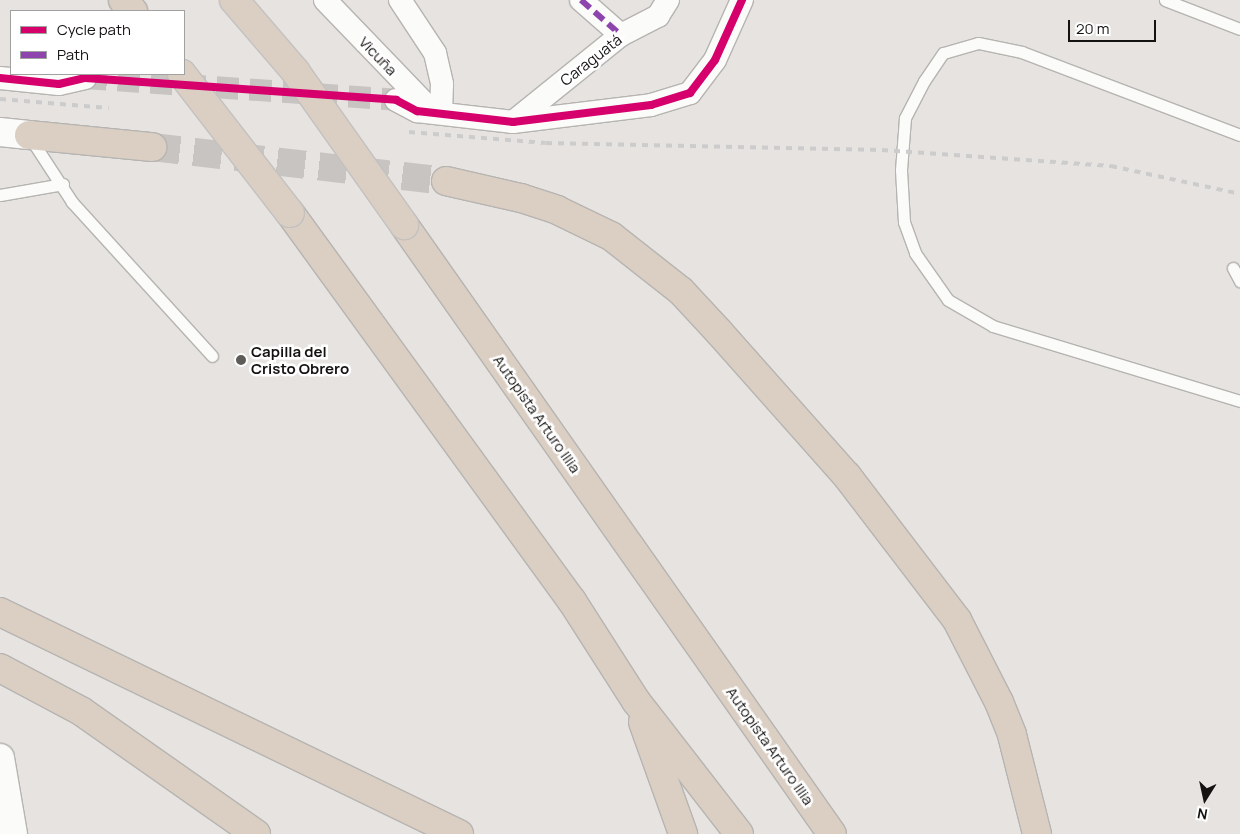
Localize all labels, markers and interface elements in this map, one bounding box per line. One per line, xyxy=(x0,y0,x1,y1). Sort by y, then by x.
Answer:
legend xyxy=(10,10,185,75)
scale bar xyxy=(1070,10,1158,42)
text: 20 m xyxy=(1076,18,1109,39)
text: Cycle path xyxy=(57,19,131,40)
street label: Caraguatá xyxy=(557,30,625,90)
street label: Vicuña xyxy=(355,33,401,79)
text: Path xyxy=(57,44,89,65)
place label: Capilla del Cristo Obrero xyxy=(251,342,349,377)
street label: Autopista Arturo Illia xyxy=(490,352,584,476)
marker: Capilla del Cristo Obrero xyxy=(235,354,247,366)
street label: Autopista Arturo Illia xyxy=(723,684,817,808)
north arrow xyxy=(1180,774,1230,824)
text: N xyxy=(1196,804,1209,824)

